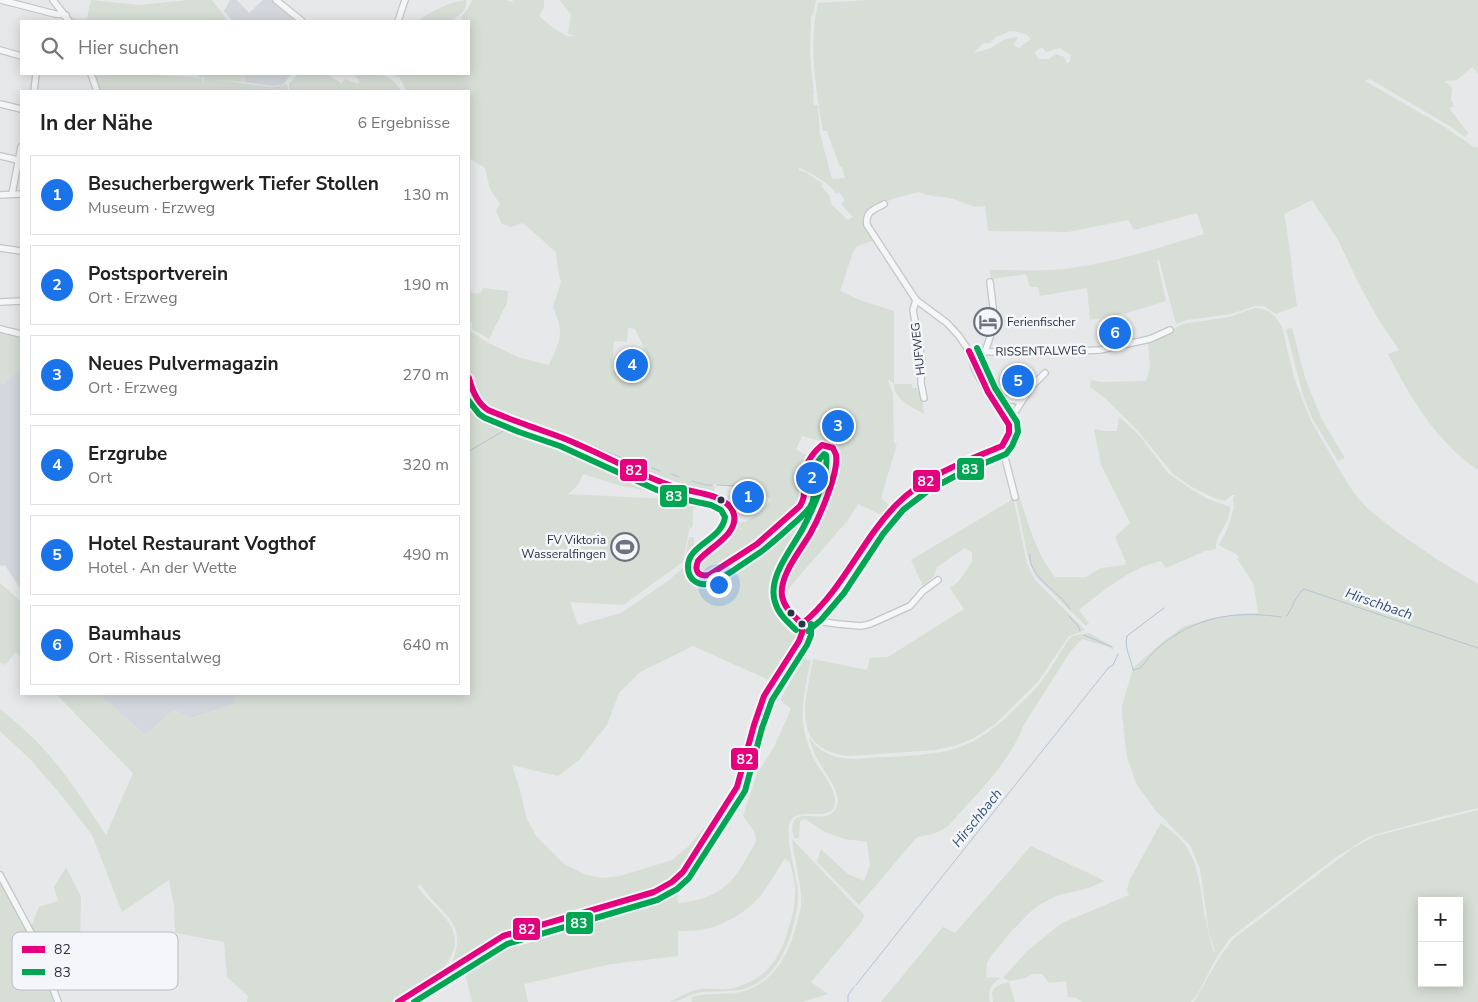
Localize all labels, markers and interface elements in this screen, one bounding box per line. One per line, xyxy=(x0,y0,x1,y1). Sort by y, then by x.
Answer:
search box xyxy=(20,20,470,75)
icon: search xyxy=(38,34,66,62)
text: Hier suchen xyxy=(78,35,179,61)
text: In der Nähe xyxy=(40,109,153,137)
text: 6 Ergebnisse xyxy=(357,112,450,134)
text: Besucherbergwerk Tiefer Stollen xyxy=(88,171,379,197)
text: 1 xyxy=(52,184,62,206)
text: 130 m xyxy=(402,184,449,206)
text: Museum · Erzweg xyxy=(88,197,215,219)
text: Postsportverein xyxy=(88,261,228,287)
text: 2 xyxy=(52,274,62,296)
text: 190 m xyxy=(402,274,449,296)
text: Ort · Erzweg xyxy=(88,287,178,309)
hotel icon: Ferienfischer xyxy=(973,307,1003,337)
place label: Ferienfischer xyxy=(1007,314,1076,330)
pin: 6 xyxy=(1099,314,1131,352)
street label: HUFWEG xyxy=(907,322,929,376)
street label: RISSENTALWEG xyxy=(995,342,1087,360)
pin: 4 xyxy=(616,346,648,384)
text: Neues Pulvermagazin xyxy=(88,351,279,377)
pin: 5 xyxy=(1002,362,1034,400)
text: 3 xyxy=(52,364,62,386)
text: 270 m xyxy=(402,364,449,386)
text: Ort · Erzweg xyxy=(88,377,178,399)
pin: 3 xyxy=(822,407,854,445)
text: Erzgrube xyxy=(88,441,167,467)
text: 4 xyxy=(52,454,62,476)
text: 320 m xyxy=(402,454,449,476)
line badge: 83 xyxy=(956,457,985,481)
line badge: 82 xyxy=(619,458,648,482)
pin: 2 xyxy=(796,459,828,497)
text: 83 xyxy=(962,460,978,479)
text: 82 xyxy=(626,461,642,480)
text: Ort xyxy=(88,467,112,489)
line badge: 82 xyxy=(912,469,941,493)
text: 82 xyxy=(918,472,934,491)
pin: 1 xyxy=(732,478,764,516)
line badge: 83 xyxy=(659,484,688,508)
text: 83 xyxy=(666,487,682,506)
unlabelled marker xyxy=(716,495,726,505)
text: Hotel Restaurant Vogthof xyxy=(88,531,315,557)
place label: FV Viktoria Wasseralfingen xyxy=(521,532,606,562)
sports icon: FV Viktoria Wasseralfingen xyxy=(610,532,640,562)
text: 5 xyxy=(52,544,62,566)
text: 490 m xyxy=(402,544,449,566)
text: Hotel · An der Wette xyxy=(88,557,237,579)
your location xyxy=(706,572,732,598)
water label: Hirschbach xyxy=(1343,584,1415,624)
unlabelled marker xyxy=(786,608,796,618)
unlabelled marker xyxy=(797,619,807,629)
text: Baumhaus xyxy=(88,621,181,647)
text: 6 xyxy=(52,634,62,656)
text: 640 m xyxy=(402,634,449,656)
text: Ort · Rissentalweg xyxy=(88,647,221,669)
line badge: 82 xyxy=(730,747,759,771)
text: 82 xyxy=(737,750,753,769)
water label: Hirschbach xyxy=(948,785,1006,851)
map controls xyxy=(1418,897,1463,987)
button: + xyxy=(1418,897,1463,942)
line badge: 83 xyxy=(565,911,594,935)
text: 83 xyxy=(571,914,587,933)
line badge: 82 xyxy=(512,917,541,941)
text: 82 xyxy=(519,920,535,939)
legend xyxy=(12,932,178,990)
text: 82 xyxy=(54,940,71,959)
button: − xyxy=(1418,942,1463,987)
text: 83 xyxy=(54,963,71,982)

